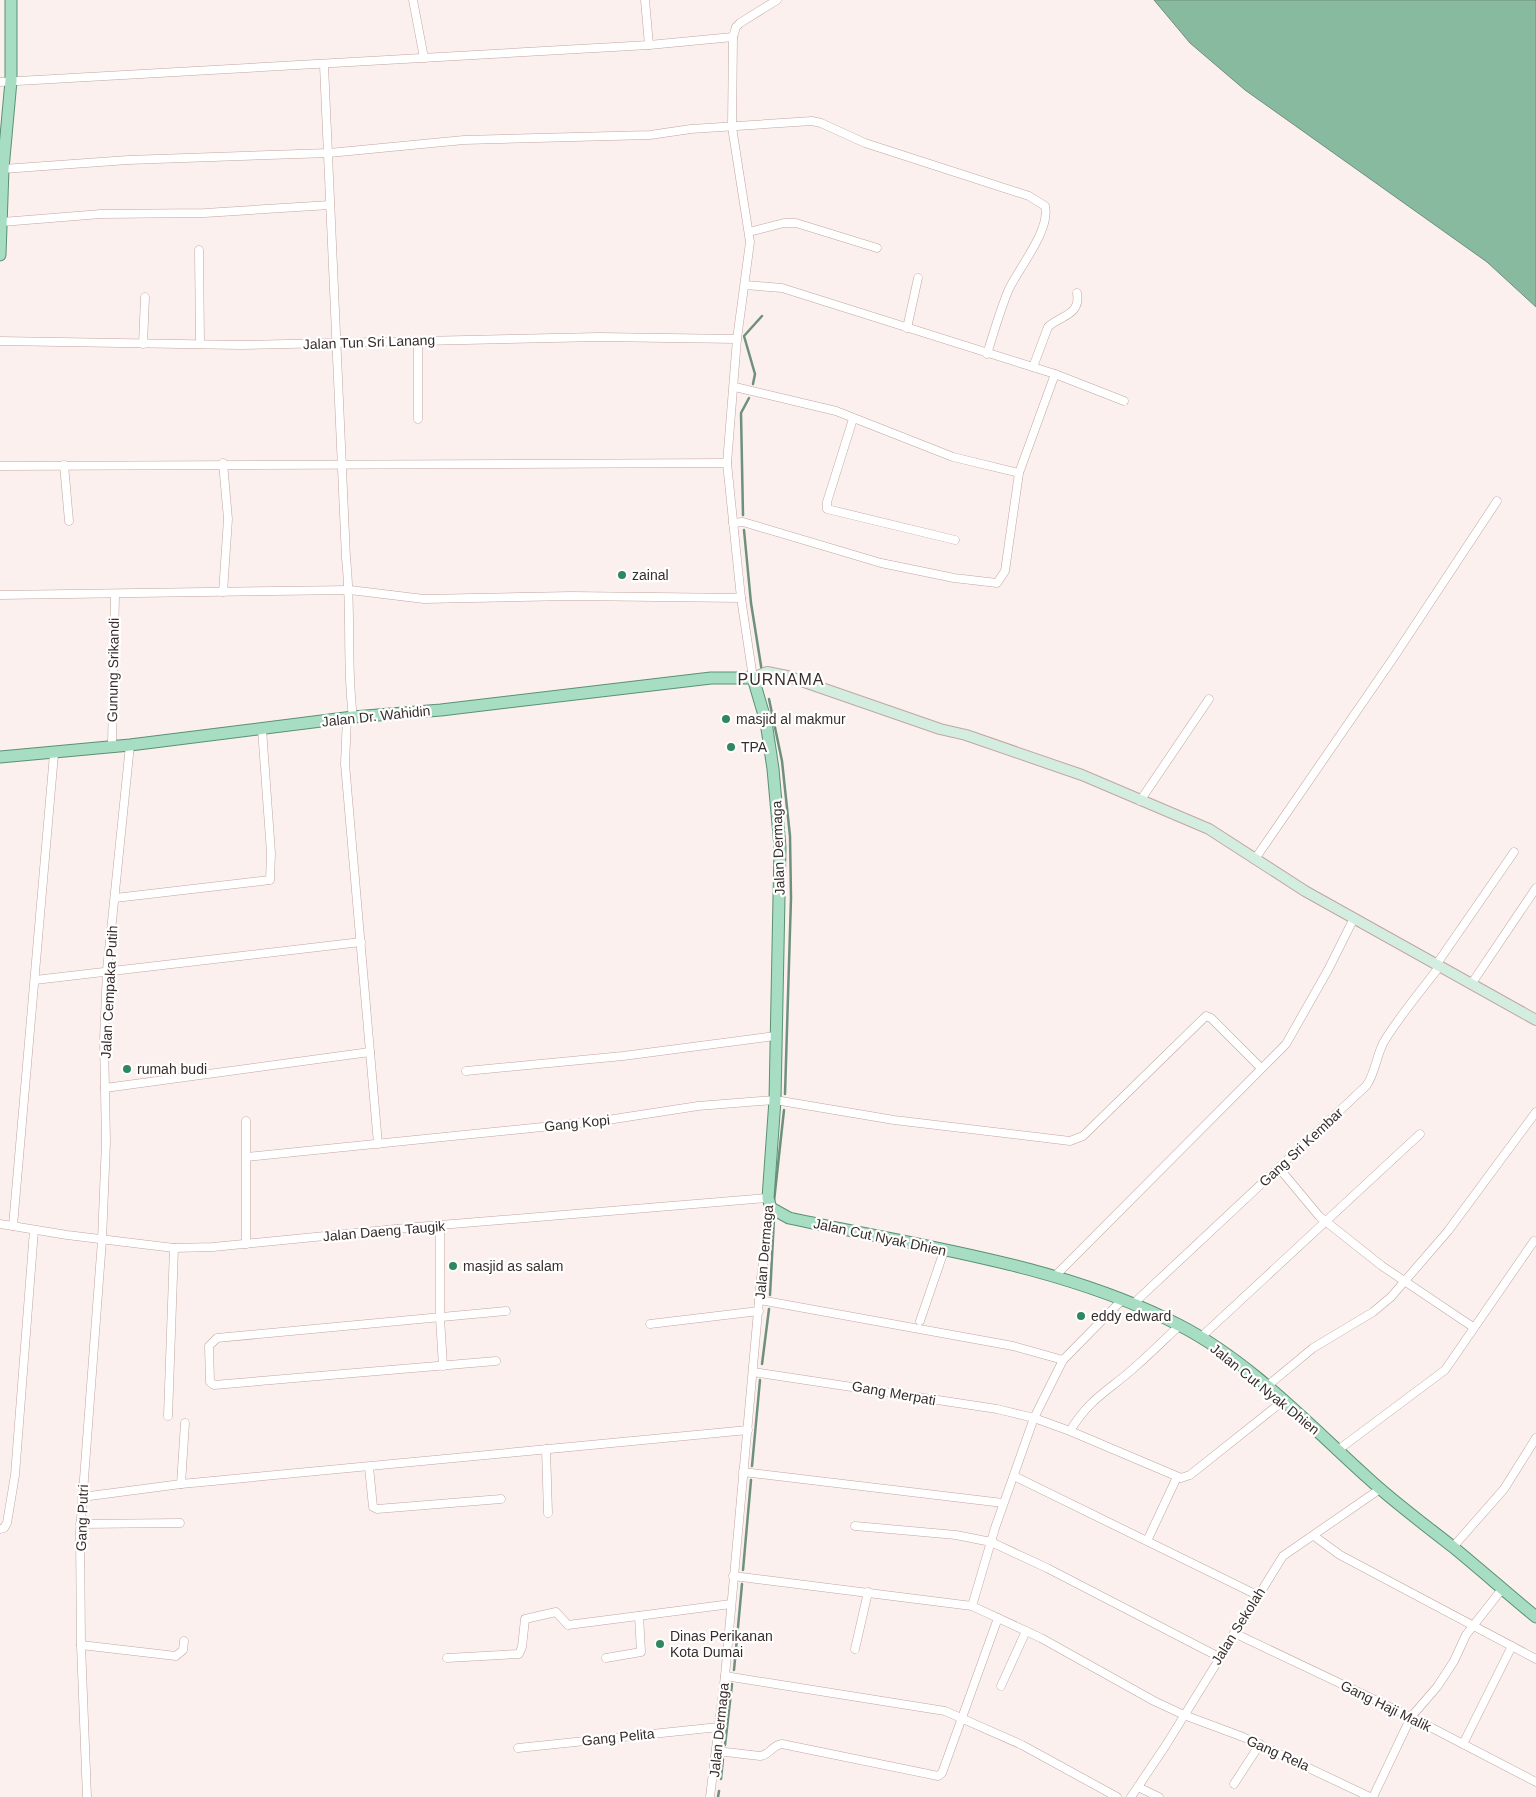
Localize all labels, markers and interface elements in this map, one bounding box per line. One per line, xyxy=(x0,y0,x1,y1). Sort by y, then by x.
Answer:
street label: Jalan Tun Sri Lanang xyxy=(303,332,435,352)
place label: zainal xyxy=(632,567,669,583)
marker: zainal xyxy=(616,569,628,581)
street label: Gunung Srikandi xyxy=(104,618,122,722)
district label: PURNAMA xyxy=(737,671,825,688)
street label: Jalan Dr. Wahidin xyxy=(321,702,431,730)
place label: masjid al makmur xyxy=(736,711,846,727)
marker: masjid al makmur xyxy=(720,713,732,725)
place label: TPA xyxy=(741,739,768,755)
marker: TPA xyxy=(725,741,737,753)
street label: Jalan Dermaga xyxy=(768,800,788,896)
street label: Jalan Cempaka Putih xyxy=(98,925,120,1059)
place label: rumah budi xyxy=(137,1061,207,1077)
marker: rumah budi xyxy=(121,1063,133,1075)
street label: Gang Sri Kembar xyxy=(1256,1104,1346,1190)
street label: Gang Kopi xyxy=(543,1112,611,1134)
street label: Jalan Dermaga xyxy=(752,1204,776,1300)
street label: Jalan Cut Nyak Dhien xyxy=(812,1215,948,1259)
street label: Jalan Daeng Taugik xyxy=(322,1218,447,1244)
place label: masjid as salam xyxy=(463,1258,563,1274)
marker: masjid as salam xyxy=(447,1260,459,1272)
place label: eddy edward xyxy=(1091,1308,1171,1324)
marker: eddy edward xyxy=(1075,1310,1087,1322)
street label: Jalan Cut Nyak Dhien xyxy=(1207,1340,1323,1438)
street label: Gang Merpati xyxy=(851,1378,937,1408)
street label: Gang Putri xyxy=(73,1484,91,1552)
street label: Jalan Sekolah xyxy=(1208,1584,1268,1668)
place label: Dinas Perikanan Kota Dumai xyxy=(670,1628,773,1660)
marker: Dinas Perikanan Kota Dumai xyxy=(654,1638,666,1650)
street label: Gang Haji Malik xyxy=(1338,1677,1435,1735)
street label: Jalan Dermaga xyxy=(706,1682,732,1778)
street label: Gang Pelita xyxy=(581,1725,655,1749)
street label: Gang Rela xyxy=(1244,1732,1312,1774)

